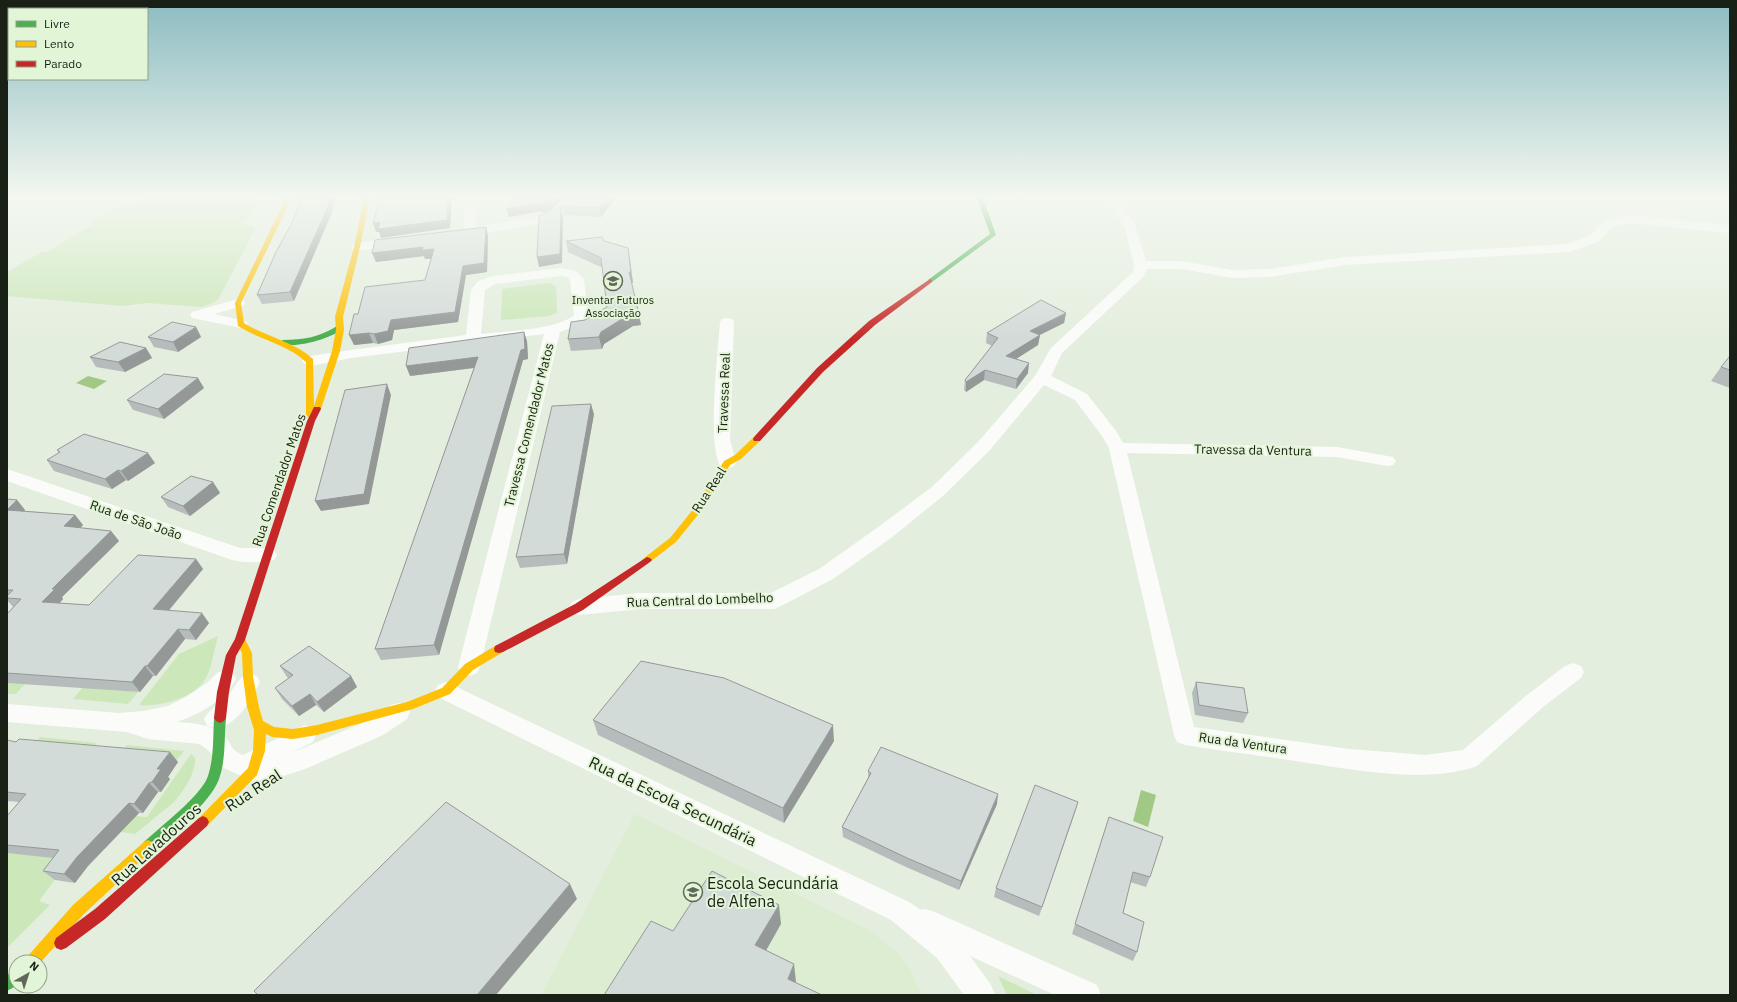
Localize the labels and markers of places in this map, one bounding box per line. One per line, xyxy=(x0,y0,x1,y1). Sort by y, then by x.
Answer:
school or university icon: Inventar Futuros Associação xyxy=(602,270,624,292)
place label: Inventar Futuros Associação xyxy=(572,293,654,320)
place label: Escola Secundária de Alfena xyxy=(707,873,839,911)
school or university icon: Escola Secundária de Alfena xyxy=(682,881,704,903)

